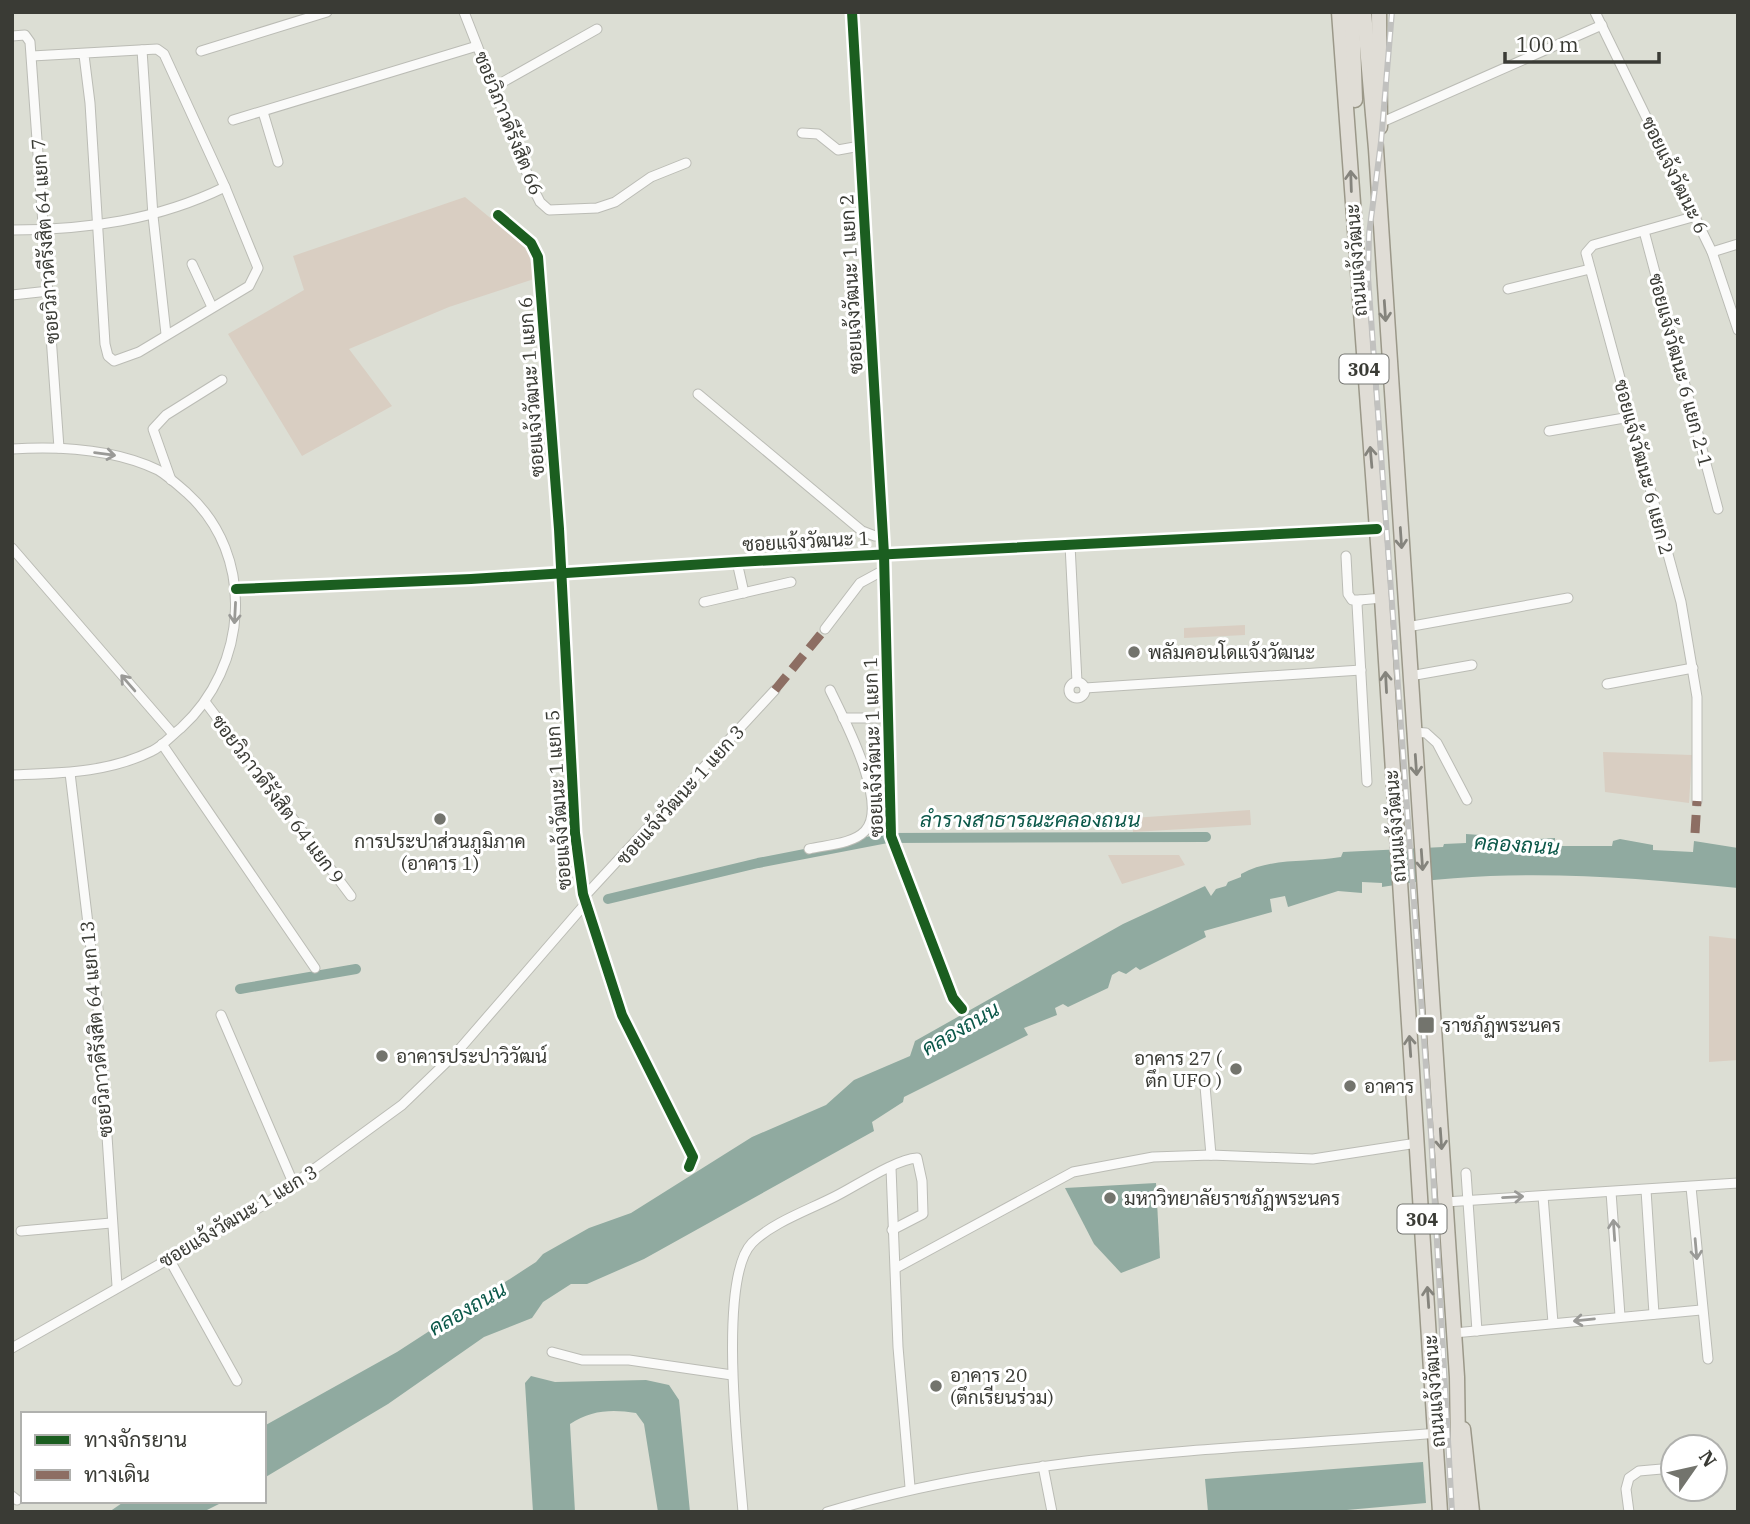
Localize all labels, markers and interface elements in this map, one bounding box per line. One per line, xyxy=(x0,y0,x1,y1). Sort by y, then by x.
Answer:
scale bar xyxy=(1505,21,1659,65)
text: 100 m xyxy=(1516,30,1579,58)
street label: ซอยวิภาวดีรังสิต 66 xyxy=(469,48,549,198)
street label: ซอยแจ้งวัฒนะ 6 xyxy=(1636,112,1714,238)
street label: ซอยวิภาวดีรังสิต 64 แยก 7 xyxy=(26,137,64,345)
one-way arrow xyxy=(1345,170,1358,193)
street label: ซอยแจ้งวัฒนะ 1 แยก 2 xyxy=(834,193,868,375)
street label: ถนนแจ้งวัฒนะ xyxy=(1340,203,1372,317)
street label: ซอยแจ้งวัฒนะ 6 แยก 2-1 xyxy=(1644,271,1718,469)
street label: ซอยแจ้งวัฒนะ 1 แยก 6 xyxy=(513,296,549,478)
one-way arrow xyxy=(1379,300,1392,323)
road number: 304 xyxy=(1340,354,1388,384)
street label: ซอยแจ้งวัฒนะ 6 แยก 2 xyxy=(1610,377,1678,557)
one-way arrow xyxy=(1364,446,1377,469)
one-way arrow xyxy=(93,447,115,460)
street label: ซอยแจ้งวัฒนะ 1 xyxy=(742,526,870,556)
one-way arrow xyxy=(1395,526,1408,549)
one-way arrow xyxy=(229,601,242,624)
place label: พลัมคอนโดแจ้งวัฒนะ xyxy=(1148,640,1316,664)
marker: พลัมคอนโดแจ้งวัฒนะ xyxy=(1126,644,1142,660)
street label: ซอยแจ้งวัฒนะ 1 แยก 1 xyxy=(858,656,888,838)
one-way arrow xyxy=(1380,671,1393,694)
one-way arrow xyxy=(120,674,136,692)
street label: ซอยแจ้งวัฒนะ 1 แยก 5 xyxy=(540,709,576,891)
street label: ซอยวิภาวดีรังสิต 64 แยก 9 xyxy=(206,710,350,888)
street label: ซอยแจ้งวัฒนะ 1 แยก 3 xyxy=(611,720,749,870)
one-way arrow xyxy=(1410,754,1423,776)
street label: ถนนแจ้งวัฒนะ xyxy=(1379,769,1411,883)
water label: ลำรางสาธารณะคลองถนน xyxy=(920,805,1141,833)
marker: การประปาส่วนภูมิภาค (อาคาร 1) xyxy=(432,811,448,827)
water label: คลองถนน xyxy=(1473,827,1561,861)
place label: การประปาส่วนภูมิภาค (อาคาร 1) xyxy=(354,829,526,875)
one-way arrow xyxy=(1416,848,1429,871)
street label: ซอยวิภาวดีรังสิต 64 แยก 13 xyxy=(75,920,117,1138)
water label: คลองถนน xyxy=(916,994,1005,1062)
place label: ราชภัฏพระนคร xyxy=(1442,1013,1561,1038)
marker: ราชภัฏพระนคร xyxy=(1416,1015,1436,1035)
one-way arrow xyxy=(1403,1035,1416,1057)
place label: อาคารประปาวิวัฒน์ xyxy=(396,1044,547,1068)
place label: อาคาร 27 ( ตึก UFO ) xyxy=(1134,1046,1223,1092)
marker: อาคารประปาวิวัฒน์ xyxy=(374,1048,390,1064)
marker: อาคาร 27 ( ตึก UFO ) xyxy=(1228,1061,1244,1077)
place label: อาคาร xyxy=(1364,1074,1414,1098)
marker: อาคาร xyxy=(1342,1078,1358,1094)
one-way arrow xyxy=(1435,1127,1448,1150)
street label: ซอยแจ้งวัฒนะ 1 แยก 3 xyxy=(154,1159,322,1273)
place label: มหาวิทยาลัยราชภัฏพระนคร xyxy=(1124,1186,1340,1211)
marker: มหาวิทยาลัยราชภัฏพระนคร xyxy=(1102,1190,1118,1206)
one-way arrow xyxy=(1502,1191,1525,1204)
road number: 304 xyxy=(1398,1204,1446,1234)
one-way arrow xyxy=(1607,1219,1620,1241)
one-way arrow xyxy=(1690,1237,1703,1259)
water label: คลองถนน xyxy=(423,1274,512,1342)
one-way arrow xyxy=(1421,1286,1434,1309)
one-way arrow xyxy=(1573,1314,1596,1327)
street label: ถนนแจ้งวัฒนะ xyxy=(1418,1334,1450,1448)
place label: อาคาร 20 (ตึกเรียนร่วม) xyxy=(950,1363,1054,1409)
marker: อาคาร 20 (ตึกเรียนร่วม) xyxy=(928,1378,944,1394)
legend xyxy=(21,1412,266,1503)
text: ทางจักรยาน xyxy=(84,1425,187,1453)
north arrow xyxy=(1659,1433,1729,1503)
text: N xyxy=(1694,1446,1722,1471)
text: ทางเดิน xyxy=(84,1460,150,1488)

